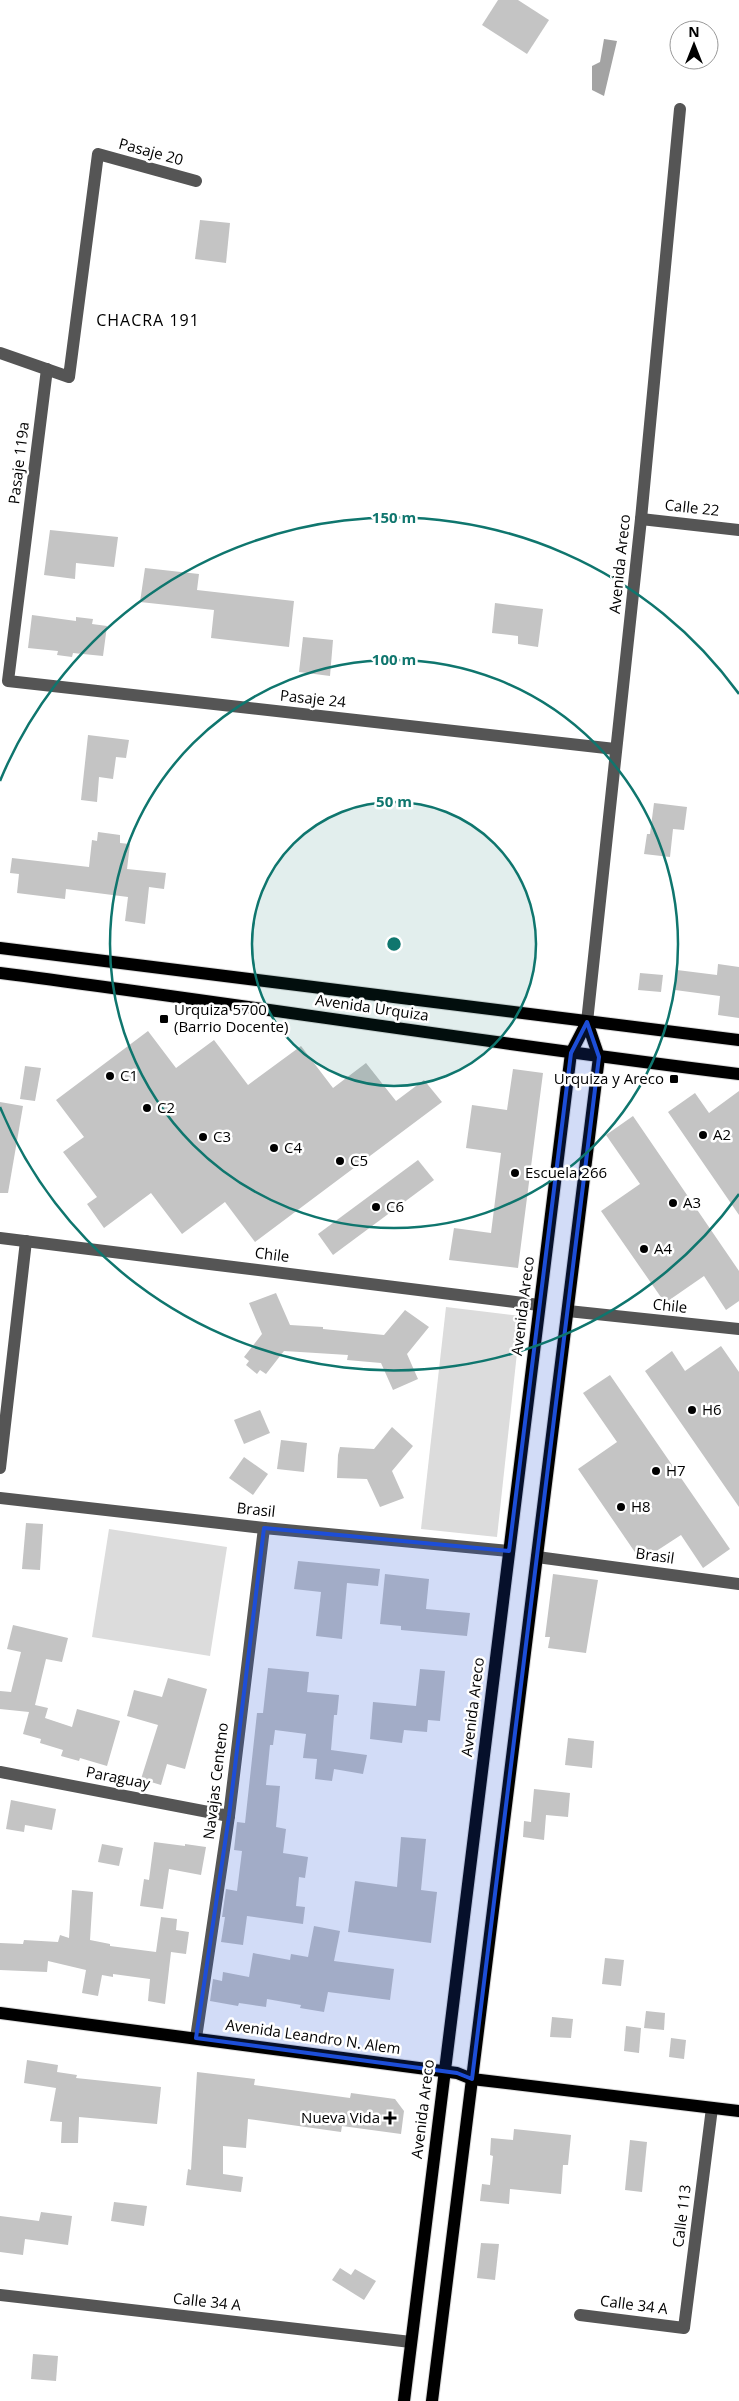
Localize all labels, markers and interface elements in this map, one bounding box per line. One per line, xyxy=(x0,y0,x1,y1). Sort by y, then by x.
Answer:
north arrow xyxy=(669,20,719,70)
text: N xyxy=(688,22,700,41)
street label: Pasaje 20 xyxy=(117,133,186,169)
district label: CHACRA 191 xyxy=(96,309,200,331)
street label: Pasaje 119a xyxy=(3,420,33,505)
street label: Calle 22 xyxy=(664,494,720,520)
text: 150 m xyxy=(372,507,416,527)
street label: Avenida Areco xyxy=(604,513,634,615)
text: 100 m xyxy=(372,649,416,669)
street label: Pasaje 24 xyxy=(279,685,347,711)
text: 50 m xyxy=(376,791,412,811)
centre of rings xyxy=(385,935,403,953)
street label: Avenida Urquiza xyxy=(314,989,430,1025)
place label: Urquiza 5700 (Barrio Docente) xyxy=(174,999,288,1036)
marker: Urquiza 5700 (Barrio Docente) xyxy=(158,1013,170,1025)
place label: C1 xyxy=(120,1065,138,1085)
place label: Urquiza y Areco xyxy=(554,1068,664,1088)
marker: C1 xyxy=(104,1070,116,1082)
marker: Urquiza y Areco xyxy=(668,1073,680,1085)
place label: C2 xyxy=(157,1097,175,1117)
marker: C2 xyxy=(141,1102,153,1114)
place label: A2 xyxy=(713,1124,731,1144)
place label: C3 xyxy=(213,1126,231,1146)
marker: A2 xyxy=(697,1129,709,1141)
marker: C3 xyxy=(197,1131,209,1143)
place label: C4 xyxy=(284,1137,302,1157)
marker: C4 xyxy=(268,1142,280,1154)
place label: C5 xyxy=(350,1150,368,1170)
marker: C5 xyxy=(334,1155,346,1167)
place label: Escuela 266 xyxy=(525,1162,607,1182)
marker: Escuela 266 xyxy=(509,1167,521,1179)
place label: A3 xyxy=(683,1192,701,1212)
place label: C6 xyxy=(386,1196,404,1216)
marker: A3 xyxy=(667,1197,679,1209)
marker: C6 xyxy=(370,1201,382,1213)
place label: A4 xyxy=(654,1238,672,1258)
street label: Chile xyxy=(254,1242,291,1266)
marker: A4 xyxy=(638,1243,650,1255)
street label: Avenida Areco xyxy=(506,1255,538,1357)
street label: Chile xyxy=(652,1293,688,1317)
place label: H6 xyxy=(702,1399,722,1419)
marker: H6 xyxy=(686,1404,698,1416)
place label: H7 xyxy=(666,1460,686,1480)
marker: H7 xyxy=(650,1465,662,1477)
place label: H8 xyxy=(631,1496,651,1516)
street label: Brasil xyxy=(236,1497,276,1521)
marker: H8 xyxy=(615,1501,627,1513)
street label: Brasil xyxy=(634,1542,676,1568)
street label: Avenida Areco xyxy=(456,1656,488,1758)
street label: Navajas Centeno xyxy=(198,1721,232,1841)
street label: Paraguay xyxy=(84,1761,152,1793)
street label: Avenida Leandro N. Alem xyxy=(224,2014,402,2058)
street label: Avenida Areco xyxy=(406,2058,438,2160)
place label: Nueva Vida xyxy=(301,2107,380,2127)
marker: Nueva Vida xyxy=(384,2112,396,2124)
street label: Calle 113 xyxy=(667,2183,695,2249)
street label: Calle 34 A xyxy=(172,2287,243,2315)
street label: Calle 34 A xyxy=(599,2290,670,2318)

